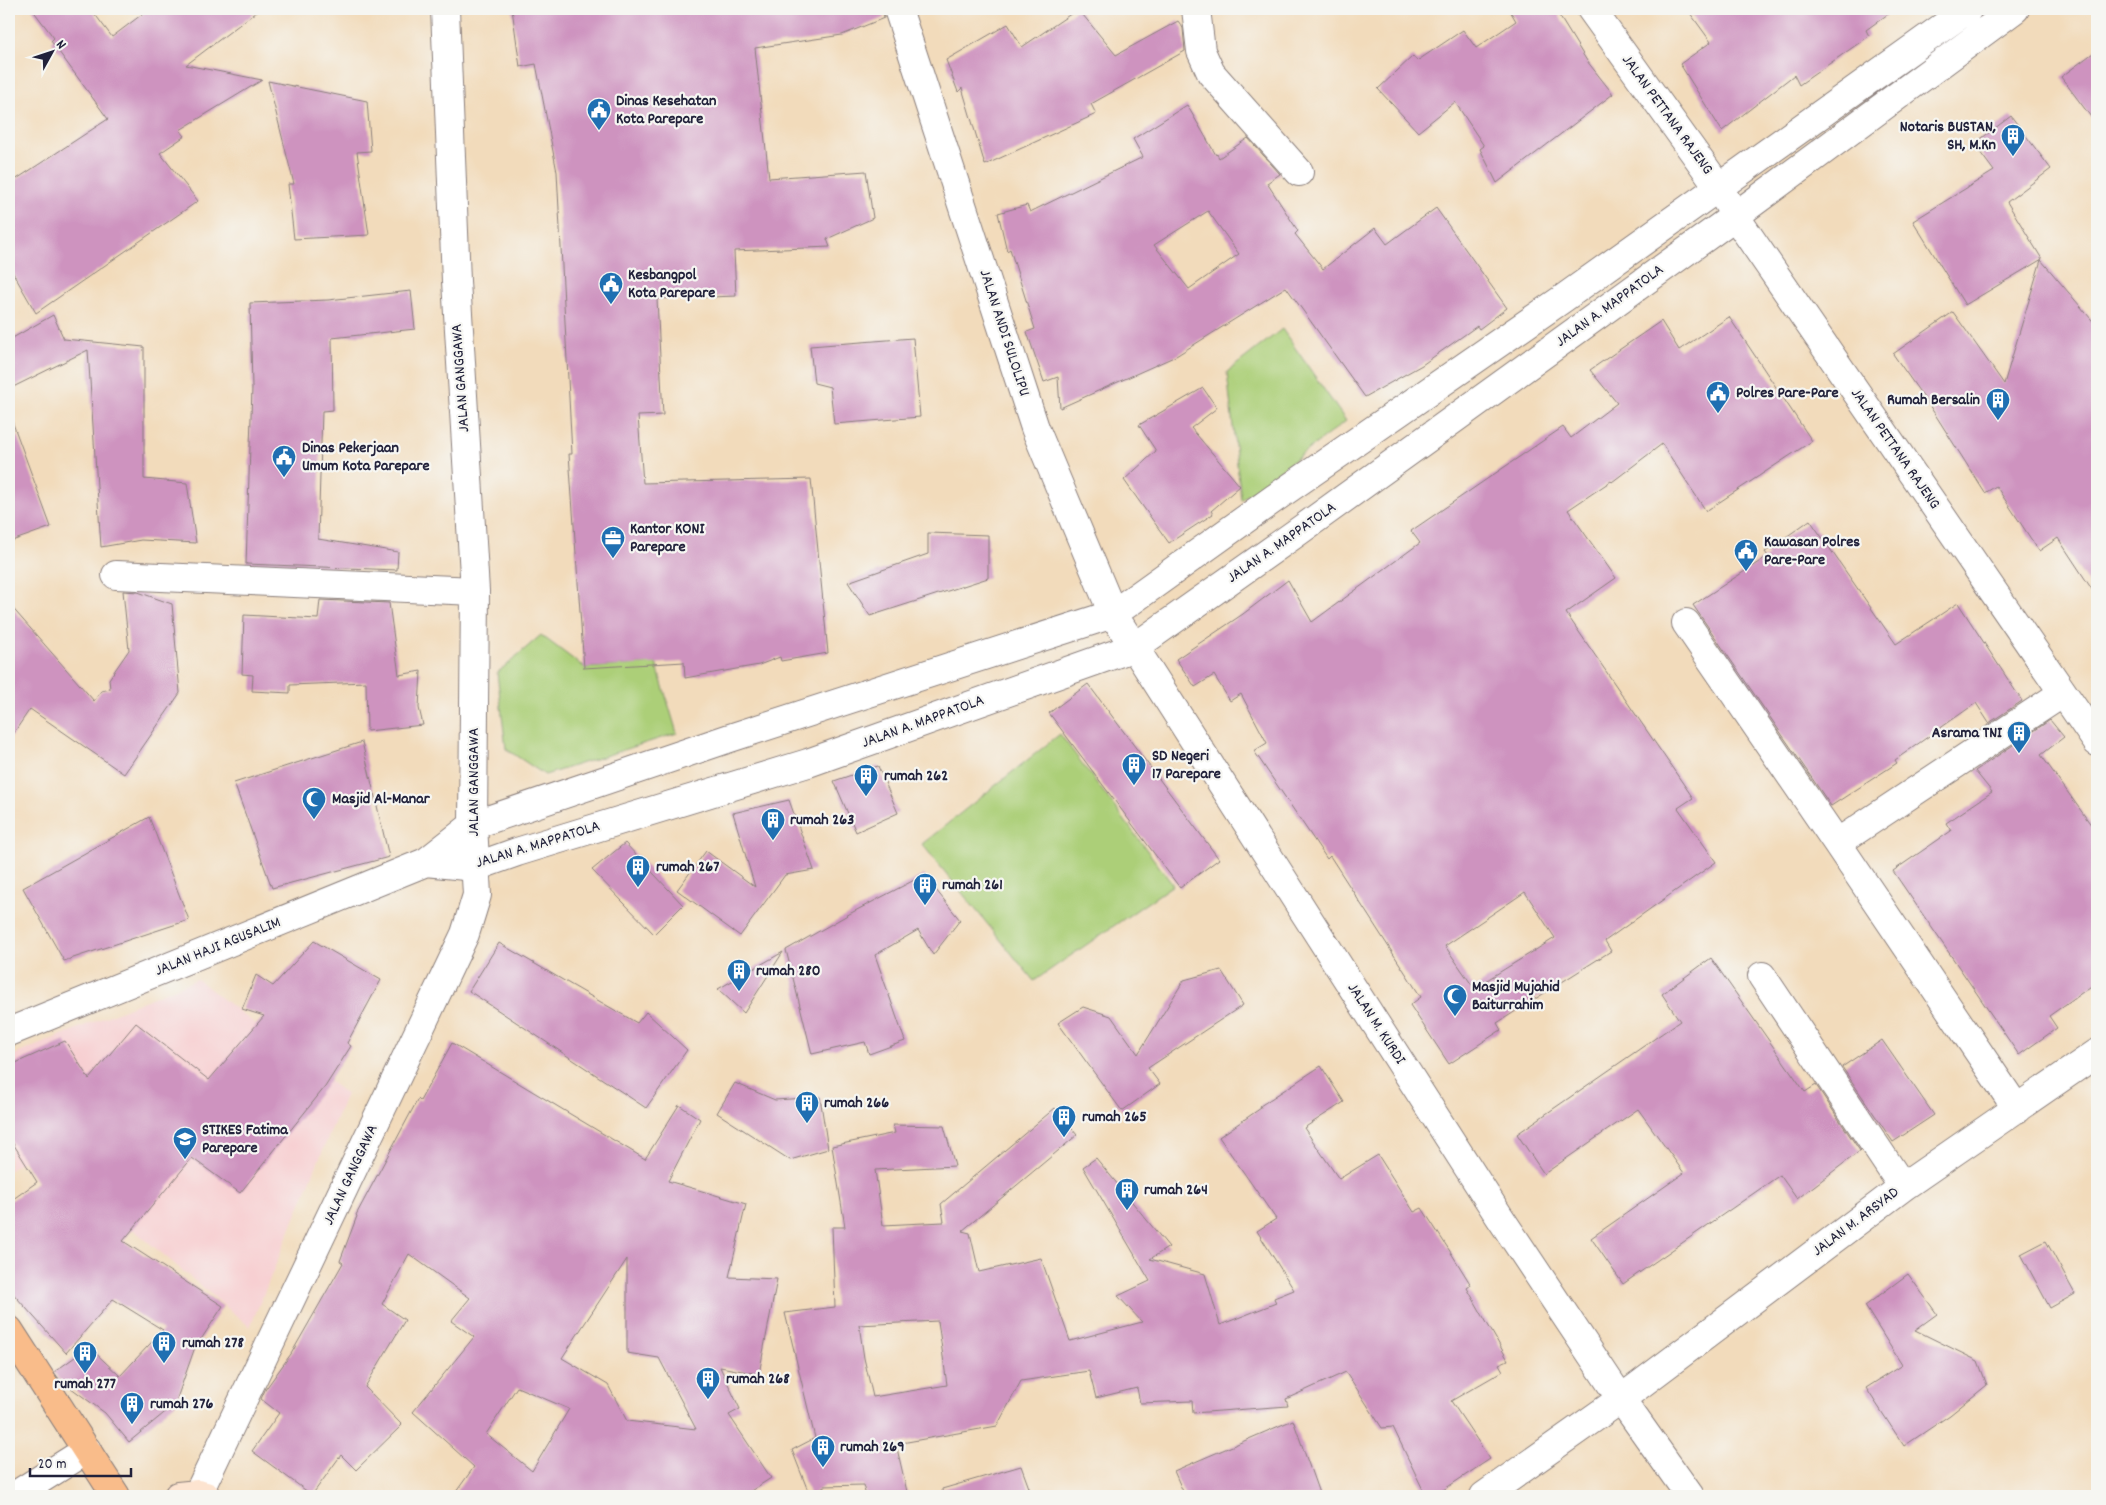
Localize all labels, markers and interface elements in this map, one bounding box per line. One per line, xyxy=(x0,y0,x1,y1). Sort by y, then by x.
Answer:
north arrow xyxy=(28,28,78,78)
text: N xyxy=(51,36,70,54)
street label: JALAN PETTANA RAJENG xyxy=(1616,50,1718,180)
place label: Dinas Kesehatan Kota Parepare xyxy=(616,90,716,131)
public building icon: Dinas Kesehatan Kota Parepare xyxy=(586,97,612,131)
place label: Notaris BUSTAN, SH, M.Kn xyxy=(1900,116,1996,157)
building icon: Notaris BUSTAN, SH, M.Kn xyxy=(2000,123,2026,157)
street label: JALAN A. MAPPATOLA xyxy=(1551,259,1669,353)
place label: Kesbangpol Kota Parepare xyxy=(628,264,715,305)
street label: JALAN ANDI SULOLIPU xyxy=(973,267,1035,399)
public building icon: Kesbangpol Kota Parepare xyxy=(598,271,624,305)
street label: JALAN GANGGAWA xyxy=(446,323,476,433)
public building icon: Polres Pare-Pare xyxy=(1705,380,1731,414)
place label: Polres Pare-Pare xyxy=(1736,382,1839,405)
street label: JALAN PETTANA RAJENG xyxy=(1844,384,1946,514)
building icon: Rumah Bersalin xyxy=(1985,387,2011,421)
place label: Rumah Bersalin xyxy=(1887,389,1980,412)
place label: Dinas Pekerjaan Umum Kota Parepare xyxy=(302,437,429,478)
public building icon: Dinas Pekerjaan Umum Kota Parepare xyxy=(271,444,297,478)
street label: JALAN A. MAPPATOLA xyxy=(1223,497,1342,589)
place label: Kantor KONI Parepare xyxy=(630,518,705,559)
office icon: Kantor KONI Parepare xyxy=(600,525,626,559)
place label: Kawasan Polres Pare-Pare xyxy=(1764,531,1860,572)
public building icon: Kawasan Polres Pare-Pare xyxy=(1733,538,1759,572)
street label: JALAN A. MAPPATOLA xyxy=(859,689,988,755)
building icon: Asrama TNI xyxy=(2006,720,2032,754)
place label: Asrama TNI xyxy=(1932,722,2003,745)
street label: JALAN GANGGAWA xyxy=(463,727,486,836)
place label: SD Negeri 17 Parepare xyxy=(1152,745,1221,786)
building icon: SD Negeri 17 Parepare xyxy=(1121,752,1147,786)
building icon: rumah 262 xyxy=(853,763,879,797)
place label: rumah 262 xyxy=(884,765,948,788)
mosque icon: Masjid Al-Manar xyxy=(301,786,327,820)
place label: Masjid Al-Manar xyxy=(332,788,431,811)
building icon: rumah 263 xyxy=(760,807,786,841)
place label: rumah 263 xyxy=(790,809,854,832)
street label: JALAN A. MAPPATOLA xyxy=(473,815,603,875)
building icon: rumah 267 xyxy=(625,854,651,888)
place label: rumah 267 xyxy=(656,856,719,879)
building icon: rumah 261 xyxy=(912,872,938,906)
place label: rumah 261 xyxy=(942,874,1003,897)
street label: JALAN HAJI AGUSALIM xyxy=(152,911,284,983)
building icon: rumah 280 xyxy=(726,958,752,992)
place label: rumah 280 xyxy=(756,960,820,983)
place label: Masjid Mujahid Baiturrahim xyxy=(1472,976,1560,1017)
street label: JALAN M. KURDI xyxy=(1341,979,1411,1069)
mosque icon: Masjid Mujahid Baiturrahim xyxy=(1442,983,1468,1017)
building icon: rumah 266 xyxy=(794,1090,820,1124)
place label: rumah 266 xyxy=(824,1092,889,1115)
building icon: rumah 265 xyxy=(1051,1104,1077,1138)
place label: rumah 265 xyxy=(1082,1106,1147,1129)
place label: STIKES Fatima Parepare xyxy=(202,1119,289,1160)
street label: JALAN GANGGAWA xyxy=(318,1121,385,1229)
school or university icon: STIKES Fatima Parepare xyxy=(172,1126,198,1160)
building icon: rumah 264 xyxy=(1114,1177,1140,1211)
place label: rumah 264 xyxy=(1144,1179,1208,1202)
street label: JALAN M. ARSYAD xyxy=(1808,1182,1904,1262)
building icon: rumah 278 xyxy=(151,1330,177,1364)
place label: rumah 278 xyxy=(182,1332,244,1355)
building icon: rumah 277 xyxy=(72,1340,98,1374)
building icon: rumah 268 xyxy=(695,1366,721,1400)
place label: rumah 268 xyxy=(726,1368,790,1391)
place label: rumah 277 xyxy=(54,1373,116,1396)
building icon: rumah 276 xyxy=(119,1391,145,1425)
place label: rumah 276 xyxy=(150,1393,213,1416)
building icon: rumah 269 xyxy=(810,1434,836,1468)
place label: rumah 269 xyxy=(840,1436,904,1459)
scale bar xyxy=(30,1445,131,1477)
text: 20 m xyxy=(38,1454,66,1476)

